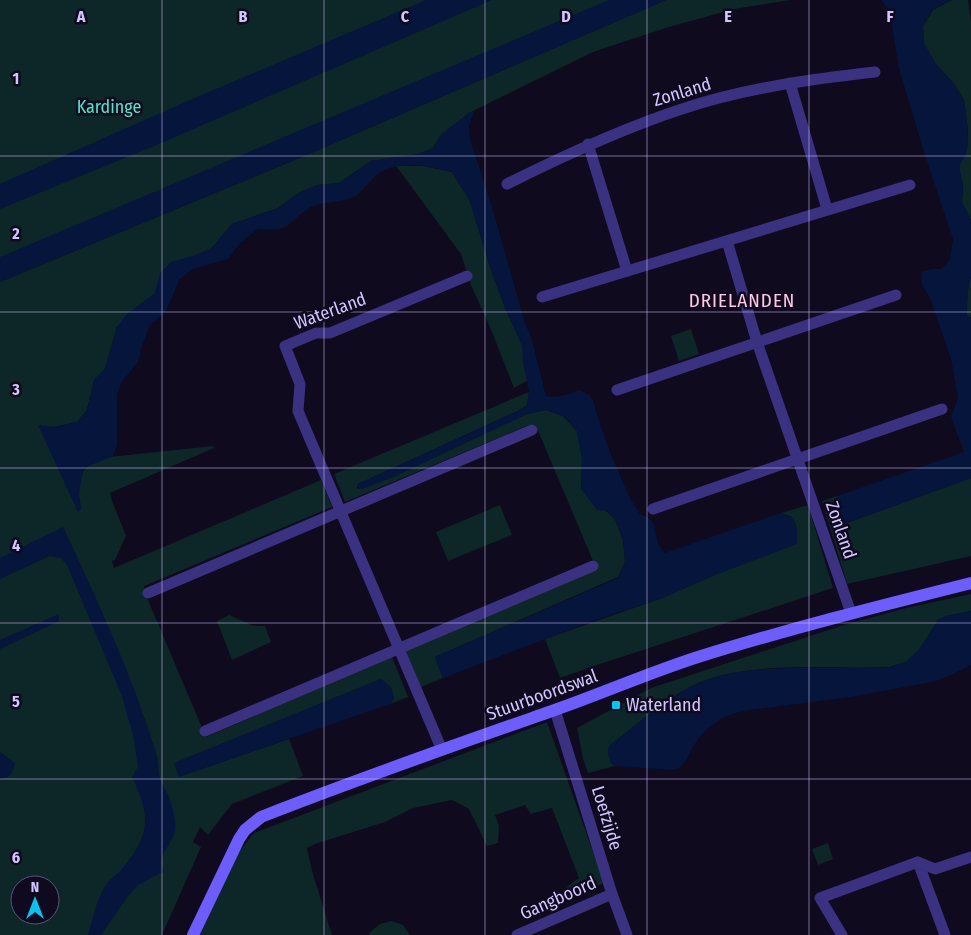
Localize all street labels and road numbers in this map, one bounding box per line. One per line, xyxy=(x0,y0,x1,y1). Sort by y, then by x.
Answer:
street label: Zonland xyxy=(650,73,714,111)
street label: Waterland xyxy=(291,288,369,334)
street label: Zonland xyxy=(821,498,861,562)
street label: Stuurboordswal xyxy=(484,665,601,725)
street label: Loefzijde xyxy=(587,783,627,853)
street label: Gangboord xyxy=(517,871,599,925)

